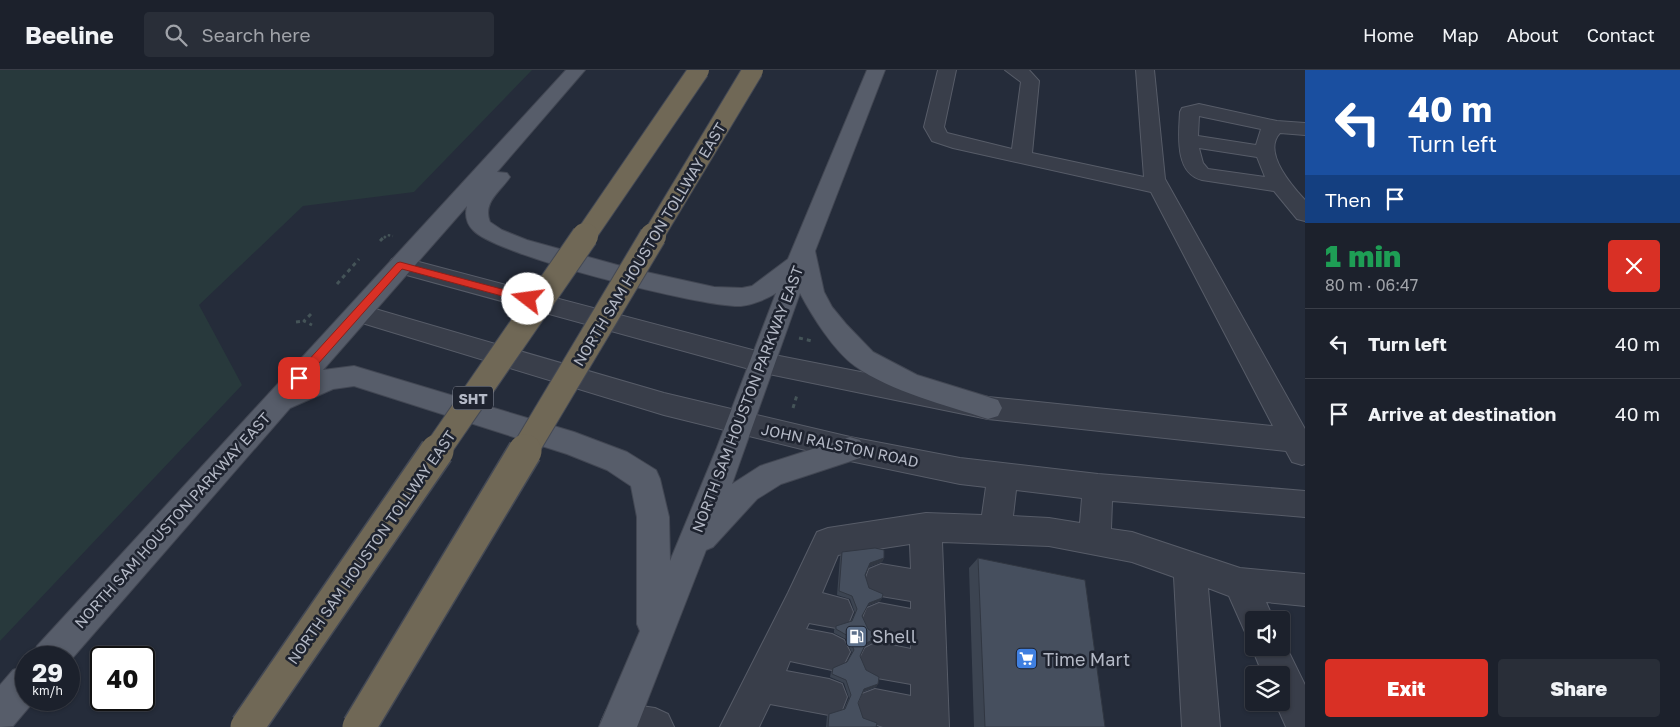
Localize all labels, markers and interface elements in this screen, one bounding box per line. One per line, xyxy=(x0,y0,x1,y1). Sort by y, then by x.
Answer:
search box xyxy=(144,12,494,57)
text: Beeline xyxy=(25,20,114,49)
icon: search xyxy=(162,21,190,49)
text: Search here xyxy=(202,23,310,46)
text: Home xyxy=(1363,24,1414,46)
text: Map xyxy=(1442,24,1479,46)
text: About xyxy=(1507,24,1559,46)
text: Contact xyxy=(1587,24,1655,46)
text: 40 m xyxy=(1408,88,1492,130)
icon: left xyxy=(1325,90,1390,155)
street label: NORTH SAM HOUSTON TOLLWAY EAST xyxy=(569,119,729,369)
text: Turn left xyxy=(1408,130,1497,157)
icon: arrive xyxy=(1381,185,1409,213)
text: Then xyxy=(1325,188,1371,211)
text: 1 min xyxy=(1325,238,1401,274)
button: close xyxy=(1608,240,1660,292)
street label: NORTH SAM HOUSTON PARKWAY EAST xyxy=(688,263,806,535)
position arrow xyxy=(501,272,553,324)
text: 80 m · 06:47 xyxy=(1325,275,1418,295)
icon: left xyxy=(1325,330,1353,358)
text: Turn left xyxy=(1368,332,1447,355)
text: 40 m xyxy=(1615,332,1660,355)
pin xyxy=(278,357,320,399)
icon: arrive xyxy=(285,364,313,392)
road number: SHT xyxy=(453,386,493,409)
icon: arrive xyxy=(1325,400,1353,428)
text: Arrive at destination xyxy=(1368,402,1556,425)
text: 40 m xyxy=(1615,402,1660,425)
street label: NORTH SAM HOUSTON PARKWAY EAST xyxy=(70,408,274,632)
street label: JOHN RALSTON ROAD xyxy=(760,419,920,471)
street label: NORTH SAM HOUSTON TOLLWAY EAST xyxy=(283,427,459,667)
map controls xyxy=(1245,611,1290,711)
button: sound xyxy=(1245,611,1290,656)
fuel station icon: Shell xyxy=(844,624,868,648)
place label: Shell xyxy=(872,625,917,647)
speed limit sign: 40 xyxy=(90,646,155,711)
supermarket icon: Time Mart xyxy=(1015,647,1039,671)
place label: Time Mart xyxy=(1043,648,1130,670)
text: 29 xyxy=(32,657,63,688)
button: Exit xyxy=(1325,659,1488,717)
button: Share xyxy=(1498,659,1660,717)
button: layers xyxy=(1245,666,1290,711)
text: km/h xyxy=(32,683,63,698)

